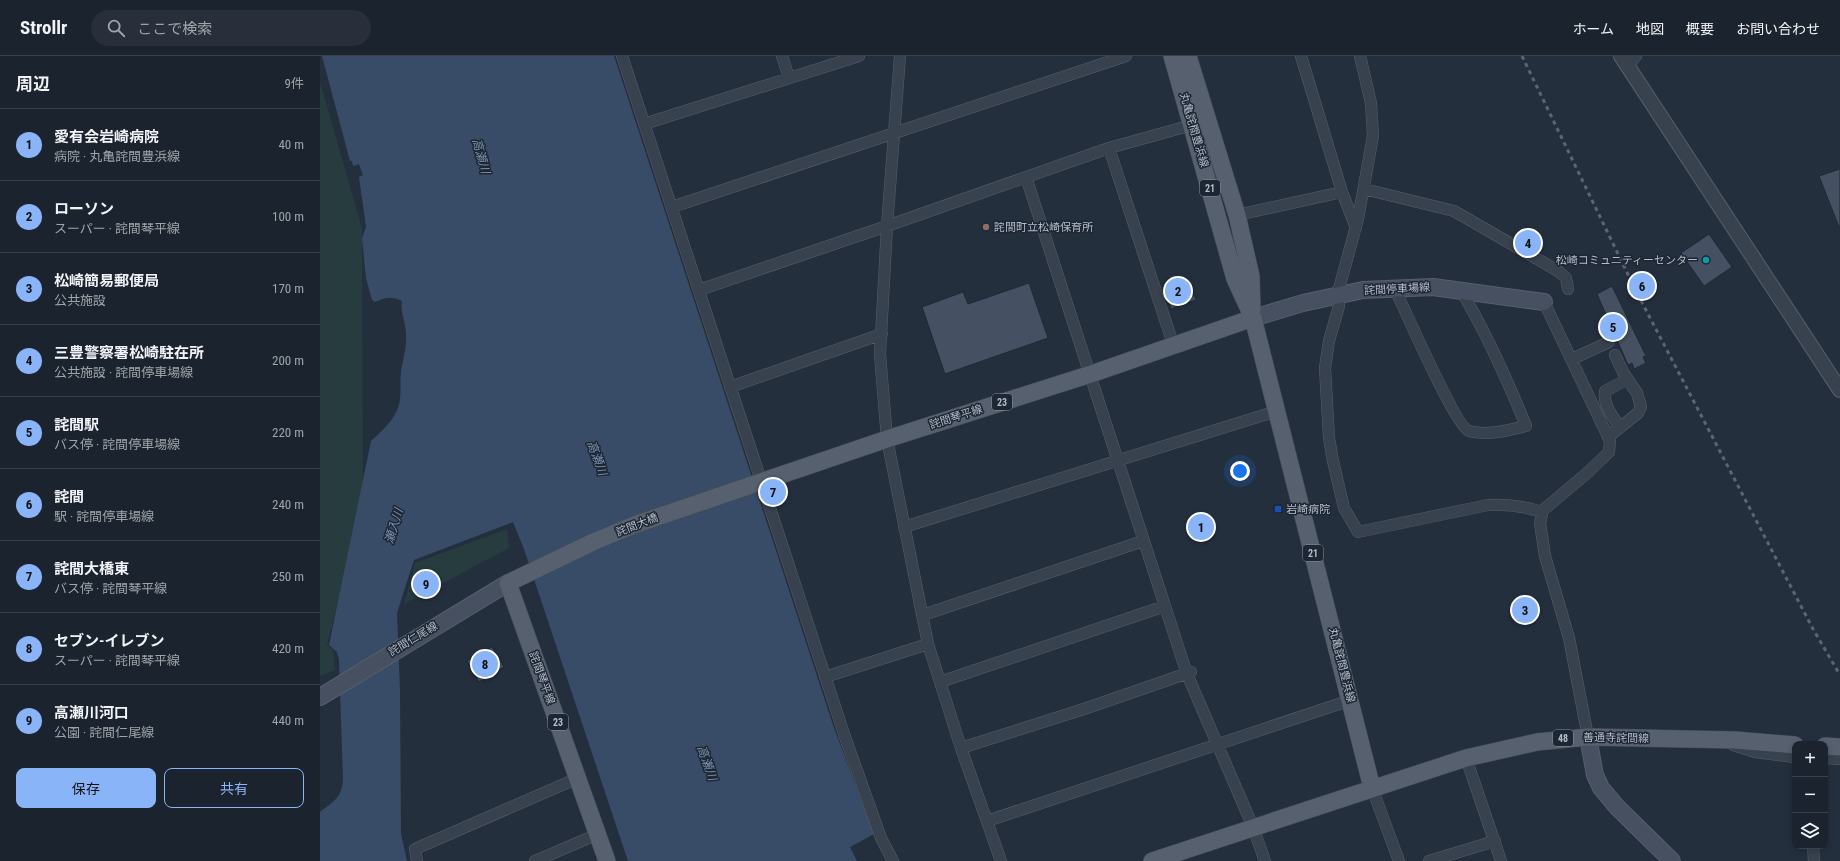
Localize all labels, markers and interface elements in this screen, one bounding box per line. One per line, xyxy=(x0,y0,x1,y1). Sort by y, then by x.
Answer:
search box xyxy=(91,10,371,46)
text: Strollr xyxy=(20,16,67,39)
icon: search xyxy=(105,17,127,39)
text: ここで検索 xyxy=(137,20,212,38)
text: ホーム xyxy=(1572,21,1614,37)
text: 地図 xyxy=(1636,21,1664,37)
text: 概要 xyxy=(1686,21,1714,37)
text: お問い合わせ xyxy=(1736,21,1820,37)
text: 周辺 xyxy=(16,74,50,94)
text: 9件 xyxy=(285,76,304,91)
street label: 丸亀詫間豊浜線 xyxy=(1177,91,1211,169)
text: 愛有会岩崎病院 xyxy=(54,128,159,146)
text: 1 xyxy=(26,137,32,152)
text: 40 m xyxy=(278,137,304,152)
water label: 高瀬川 xyxy=(470,137,493,177)
text: 病院 · 丸亀詫間豊浜線 xyxy=(54,149,180,164)
road number: 21 xyxy=(1200,180,1220,196)
text: ローソン xyxy=(54,200,114,218)
text: 2 xyxy=(26,209,32,224)
text: 100 m xyxy=(272,209,304,224)
text: スーパー · 詫間琴平線 xyxy=(54,221,180,236)
place label: 詫間町立松崎保育所 xyxy=(994,221,1094,234)
marker: 詫間町立松崎保育所 xyxy=(981,222,991,232)
pin: 4 xyxy=(1515,228,1541,258)
place label: 松崎コミュニティーセンター xyxy=(1556,254,1698,267)
marker: 松崎コミュニティーセンター xyxy=(1701,255,1711,265)
pin: 6 xyxy=(1629,271,1655,301)
text: 松崎簡易郵便局 xyxy=(54,272,159,290)
pin: 2 xyxy=(1165,276,1191,306)
text: 3 xyxy=(26,281,32,296)
text: 170 m xyxy=(272,281,304,296)
street label: 詫間停車場線 xyxy=(1364,281,1430,297)
text: 公共施設 xyxy=(54,293,106,308)
pin: 5 xyxy=(1600,312,1626,342)
text: 三豊警察署松崎駐在所 xyxy=(54,344,204,362)
text: 4 xyxy=(26,353,32,368)
text: 200 m xyxy=(272,353,304,368)
text: 公共施設 · 詫間停車場線 xyxy=(54,365,193,380)
road number: 23 xyxy=(992,394,1012,410)
street label: 詫間琴平線 xyxy=(928,402,984,432)
text: 詫間駅 xyxy=(54,416,99,434)
text: 5 xyxy=(26,425,32,440)
text: 220 m xyxy=(272,425,304,440)
text: バス停 · 詫間停車場線 xyxy=(54,437,180,452)
water label: 高瀬川 xyxy=(584,439,610,479)
your location xyxy=(1230,461,1250,481)
pin: 7 xyxy=(760,477,786,507)
text: 詫間 xyxy=(54,488,84,506)
text: 6 xyxy=(26,497,32,512)
text: 240 m xyxy=(272,497,304,512)
place label: 岩崎病院 xyxy=(1286,503,1330,516)
marker: 岩崎病院 xyxy=(1273,504,1283,514)
water label: 瀬入川 xyxy=(382,505,407,545)
text: 駅 · 詫間停車場線 xyxy=(54,509,154,524)
street label: 詫間大橋 xyxy=(614,511,660,539)
pin: 1 xyxy=(1188,512,1214,542)
road number: 21 xyxy=(1303,545,1323,561)
text: 詫間大橋東 xyxy=(54,560,129,578)
text: 7 xyxy=(26,569,32,584)
text: 250 m xyxy=(272,569,304,584)
pin: 9 xyxy=(413,569,439,599)
text: バス停 · 詫間琴平線 xyxy=(54,581,167,596)
pin: 3 xyxy=(1512,595,1538,625)
street label: 詫間仁尾線 xyxy=(386,619,440,659)
street label: 丸亀詫間豊浜線 xyxy=(1326,626,1358,704)
text: セブン-イレブン xyxy=(54,632,164,650)
text: 8 xyxy=(26,641,32,656)
text: 420 m xyxy=(272,641,304,656)
pin: 8 xyxy=(472,649,498,679)
street label: 詫間琴平線 xyxy=(526,650,558,706)
text: スーパー · 詫間琴平線 xyxy=(54,653,180,668)
text: 高瀬川河口 xyxy=(54,704,129,722)
text: 9 xyxy=(26,713,32,728)
text: 440 m xyxy=(272,713,304,728)
road number: 23 xyxy=(548,714,568,730)
text: 公園 · 詫間仁尾線 xyxy=(54,725,154,740)
road number: 48 xyxy=(1553,730,1573,746)
street label: 善通寺詫間線 xyxy=(1583,731,1649,745)
map controls xyxy=(1792,741,1828,849)
button: + xyxy=(1792,741,1828,777)
water label: 高瀬川 xyxy=(695,744,720,784)
button: 保存 xyxy=(16,768,156,808)
button: 共有 xyxy=(164,768,304,808)
button: − xyxy=(1792,777,1828,813)
button: layers xyxy=(1792,813,1828,849)

